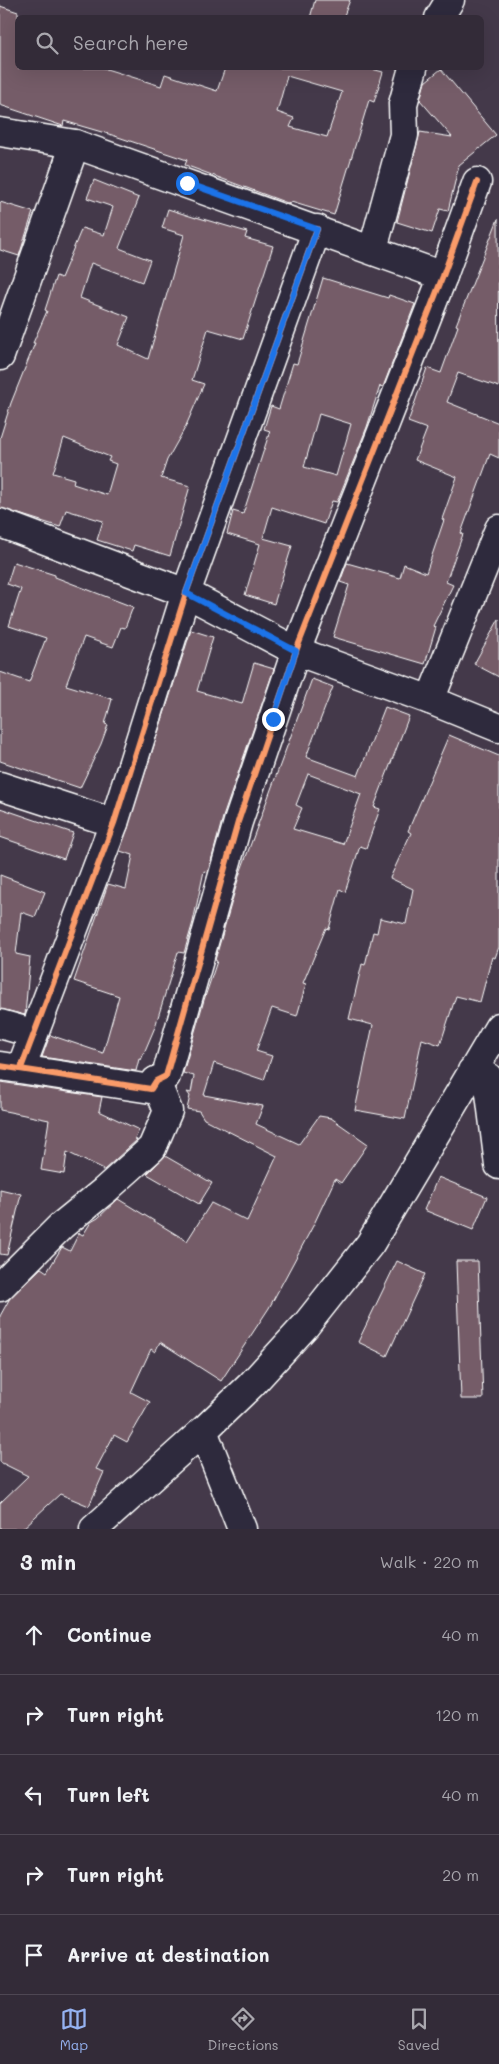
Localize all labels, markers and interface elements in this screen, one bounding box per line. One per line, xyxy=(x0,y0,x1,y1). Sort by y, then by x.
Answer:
search box xyxy=(15,15,484,70)
icon: search xyxy=(33,29,61,57)
text: Search here xyxy=(73,30,189,55)
route start xyxy=(176,172,199,195)
route end xyxy=(262,708,285,731)
text: 3 min xyxy=(20,1548,76,1575)
text: Walk · 220 m xyxy=(380,1551,479,1572)
icon: ahead xyxy=(20,1621,48,1649)
text: Continue xyxy=(67,1622,152,1647)
text: 40 m xyxy=(442,1624,479,1645)
icon: right xyxy=(20,1701,48,1729)
text: Turn right xyxy=(67,1702,164,1727)
text: 120 m xyxy=(435,1704,479,1725)
icon: left xyxy=(20,1781,48,1809)
text: Turn left xyxy=(67,1782,150,1807)
text: 40 m xyxy=(442,1784,479,1805)
icon: right xyxy=(20,1861,48,1889)
text: Turn right xyxy=(67,1862,164,1887)
text: 20 m xyxy=(442,1864,479,1885)
icon: arrive xyxy=(20,1941,48,1969)
text: Arrive at destination xyxy=(67,1942,270,1967)
tab: Map xyxy=(60,2005,88,2054)
tab: Directions xyxy=(207,2005,279,2054)
tab: Saved xyxy=(398,2005,439,2054)

